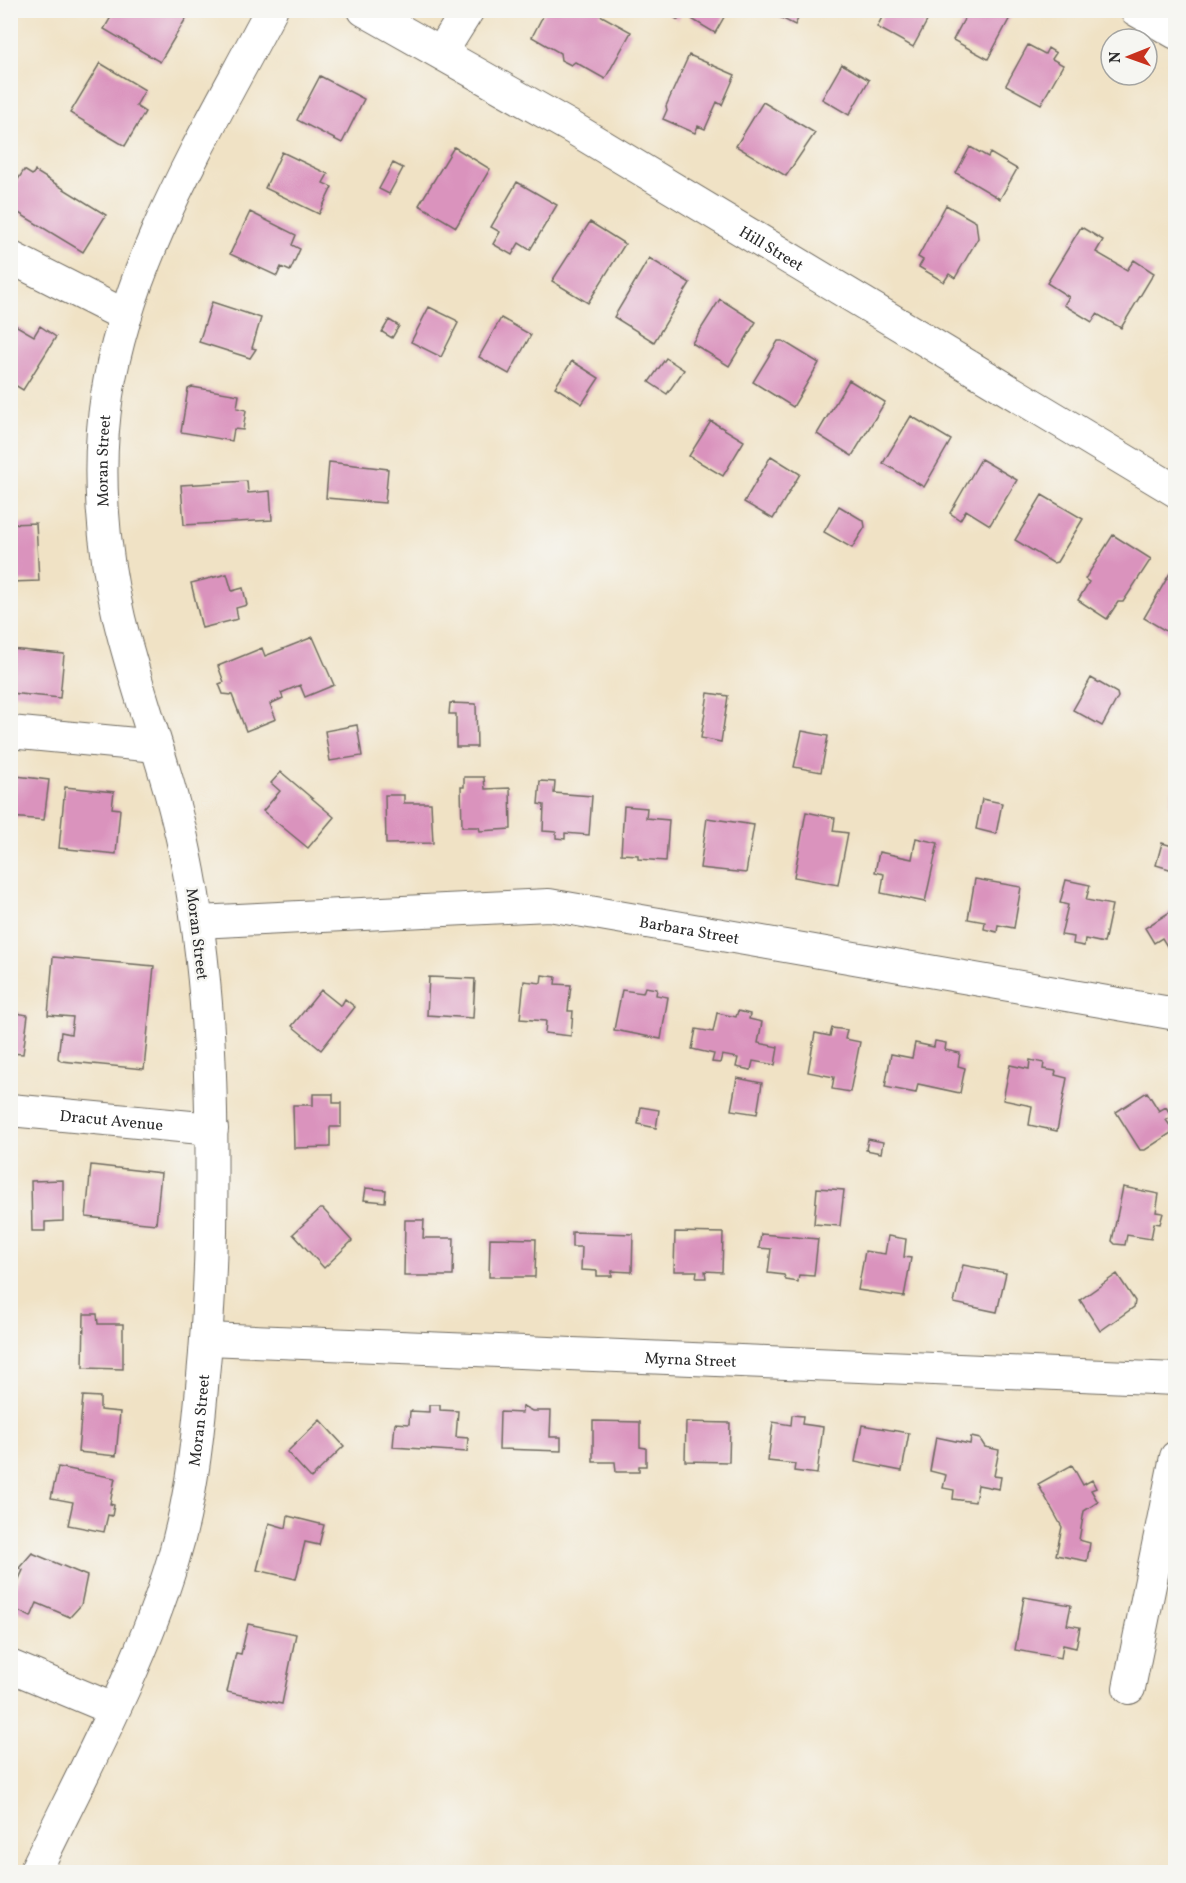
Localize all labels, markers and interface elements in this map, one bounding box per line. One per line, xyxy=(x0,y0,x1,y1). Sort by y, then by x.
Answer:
north arrow xyxy=(1099,27,1159,87)
text: N xyxy=(1105,51,1127,63)
street label: Hill Street xyxy=(734,222,807,278)
street label: Moran Street xyxy=(92,413,117,508)
street label: Moran Street xyxy=(179,887,213,982)
street label: Barbara Street xyxy=(637,912,741,951)
street label: Dracut Avenue xyxy=(59,1106,164,1137)
street label: Myrna Street xyxy=(644,1348,737,1374)
street label: Moran Street xyxy=(184,1373,216,1468)

